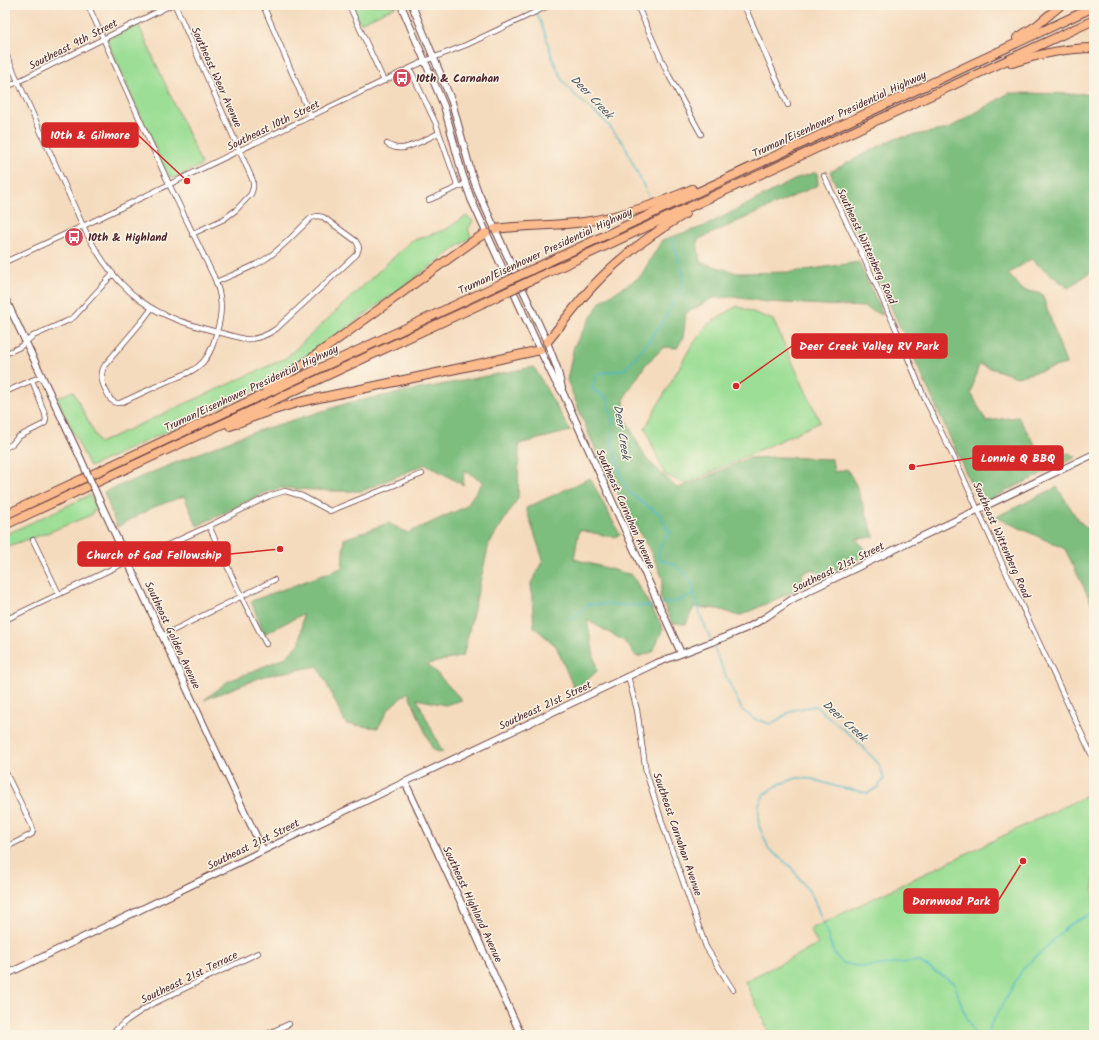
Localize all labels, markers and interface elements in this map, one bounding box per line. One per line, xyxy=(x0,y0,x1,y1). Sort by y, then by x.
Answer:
street label: Southeast 9th Street xyxy=(26,14,122,75)
street label: Southeast Wear Avenue xyxy=(186,24,246,131)
street label: Truman/Eisenhower Presidential Highway xyxy=(749,66,930,163)
bus stop icon: 10th & Carnahan xyxy=(391,67,413,89)
place label: 10th & Carnahan xyxy=(416,70,499,88)
water label: Deer Creek xyxy=(566,71,619,125)
street label: Southeast 10th Street xyxy=(224,95,324,156)
callout: 10th & Gilmore xyxy=(42,123,138,147)
text: 10th & Gilmore xyxy=(50,126,130,145)
street label: Southeast Wittenberg Road xyxy=(831,185,901,308)
street label: Truman/Eisenhower Presidential Highway xyxy=(455,203,636,300)
bus stop icon: 10th & Highland xyxy=(63,226,85,248)
place label: 10th & Highland xyxy=(88,229,168,247)
callout: Deer Creek Valley RV Park xyxy=(792,334,947,358)
text: Deer Creek Valley RV Park xyxy=(799,337,940,356)
street label: Truman/Eisenhower Presidential Highway xyxy=(161,340,342,437)
water label: Deer Creek xyxy=(608,403,636,463)
street label: Southeast Carnahan Avenue xyxy=(590,446,660,572)
callout: Lonnie Q BBQ xyxy=(973,446,1063,470)
text: Lonnie Q BBQ xyxy=(981,449,1055,468)
street label: Southeast Wittenberg Road xyxy=(967,479,1035,602)
street label: Southeast 21st Street xyxy=(789,537,888,598)
callout: Church of God Fellowship xyxy=(78,542,230,566)
text: Church of God Fellowship xyxy=(86,546,222,565)
street label: Southeast Golden Avenue xyxy=(139,578,205,692)
street label: Southeast 21st Street xyxy=(496,676,596,735)
water label: Deer Creek xyxy=(818,696,873,748)
street label: Southeast Carnahan Avenue xyxy=(647,770,707,899)
street label: Southeast 21st Street xyxy=(204,814,303,875)
street label: Southeast Highland Avenue xyxy=(437,843,507,966)
callout: Dornwood Park xyxy=(904,889,998,913)
text: Dornwood Park xyxy=(912,892,991,911)
street label: Southeast 21st Terrace xyxy=(138,947,241,1009)

